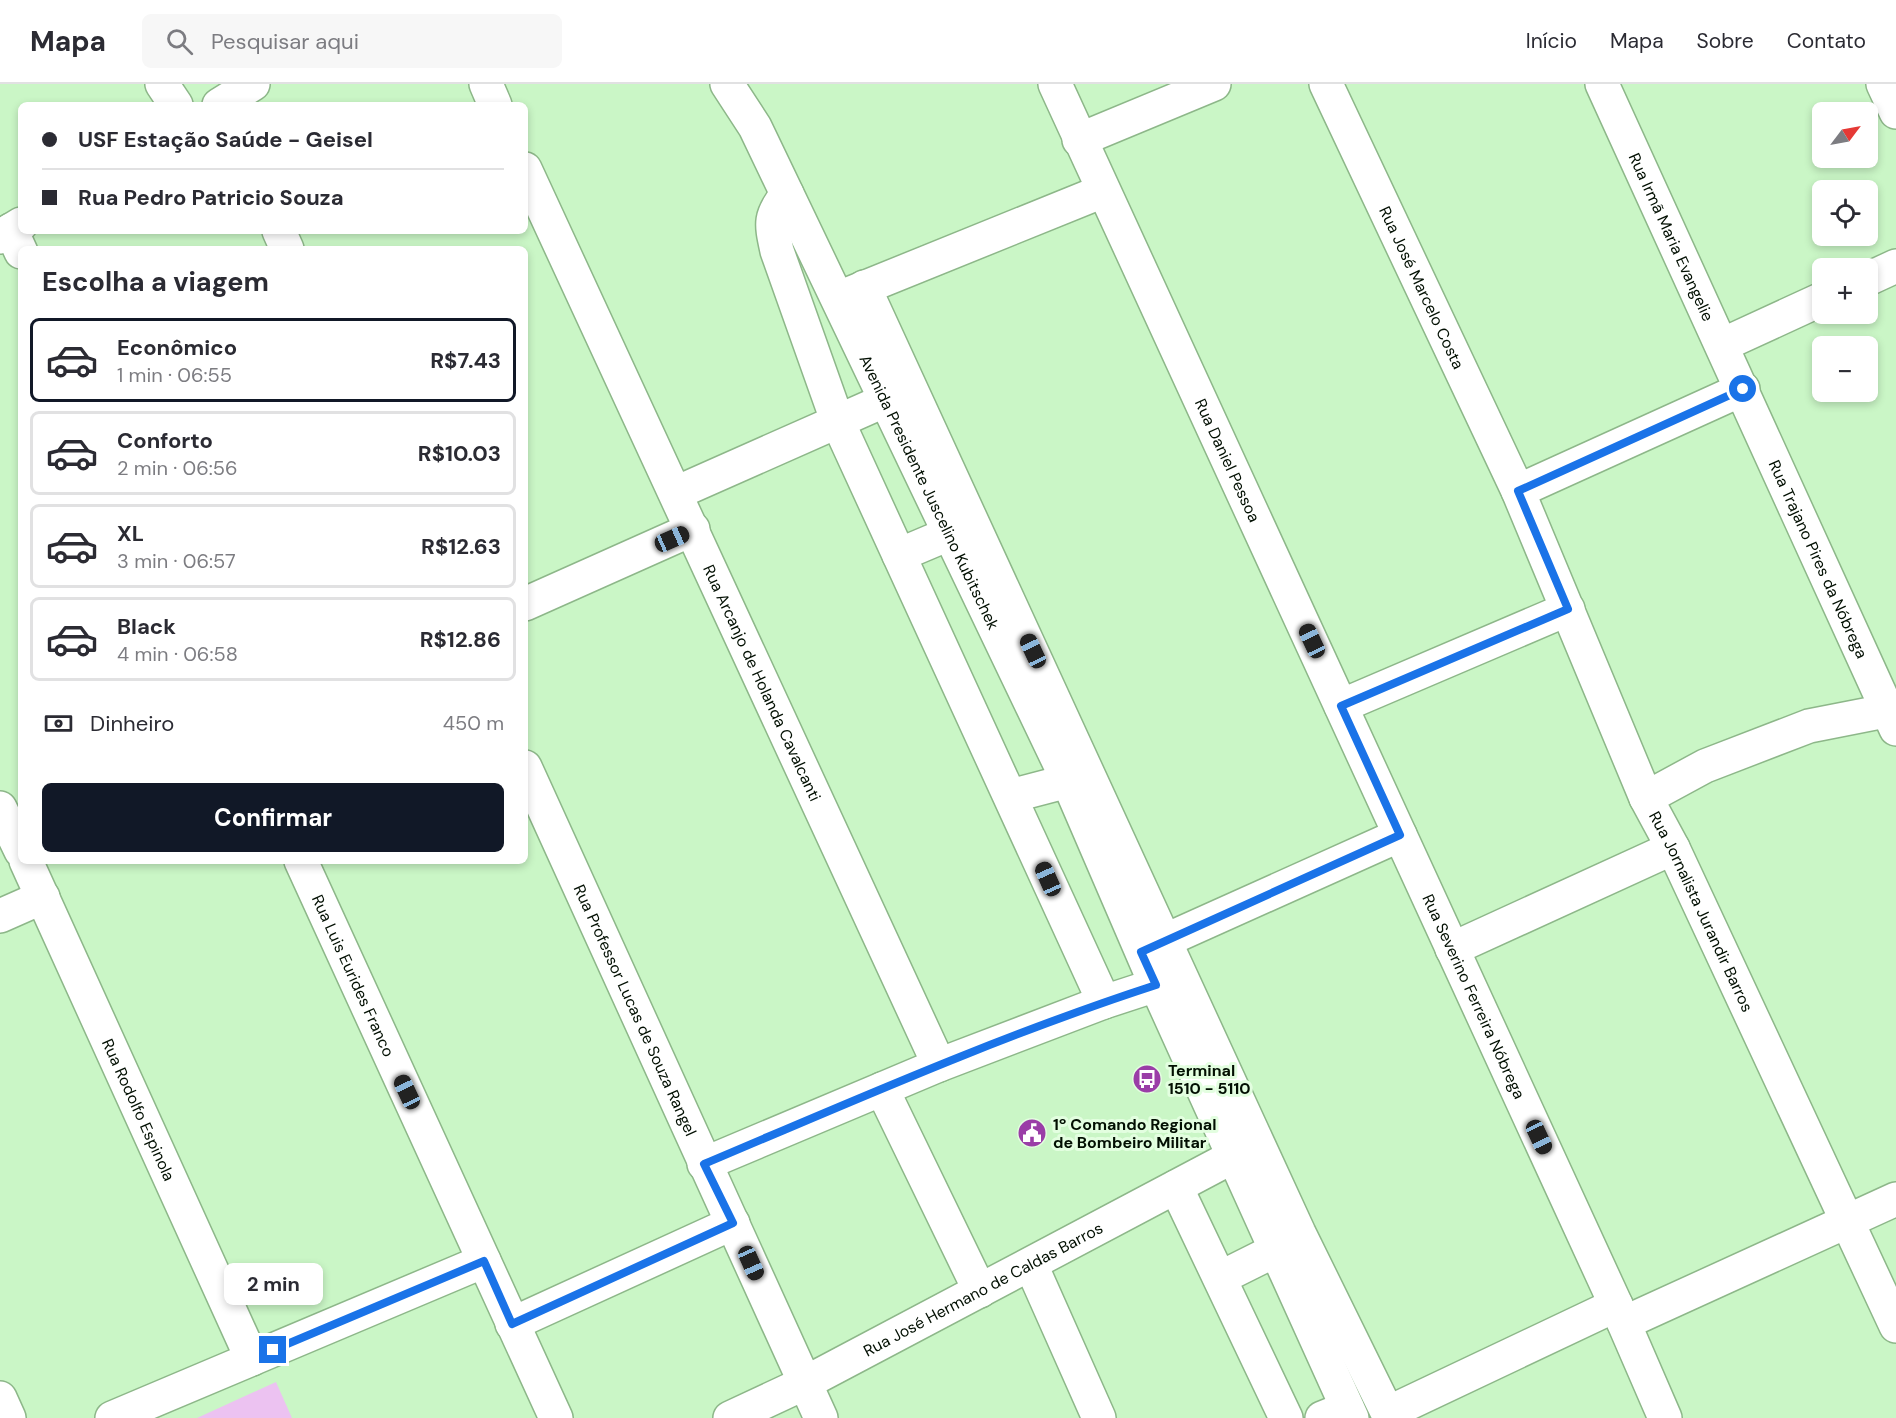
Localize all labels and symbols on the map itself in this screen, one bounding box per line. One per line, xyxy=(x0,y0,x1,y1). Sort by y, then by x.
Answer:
north arrow xyxy=(1812,102,1878,168)
street label: Rua Irmã Maria Evangelie xyxy=(1624,150,1719,325)
street label: Rua José Marcelo Costa xyxy=(1374,203,1469,373)
street label: Avenida Presidente Juscelino Kubitschek xyxy=(854,351,1004,633)
route start xyxy=(1729,375,1756,402)
street label: Rua Daniel Pessoa xyxy=(1190,395,1265,525)
street label: Rua Trajano Pires da Nóbrega xyxy=(1764,457,1872,662)
car xyxy=(652,523,692,555)
street label: Rua Arcanjo de Holanda Cavalcanti xyxy=(698,561,826,805)
car xyxy=(1296,621,1328,661)
car xyxy=(1017,631,1049,671)
street label: Rua Jornalista Jurandir Barros xyxy=(1644,808,1758,1015)
car xyxy=(1032,859,1064,899)
street label: Rua Professor Lucas de Souza Rangel xyxy=(569,881,701,1139)
street label: Rua Luis Eurides Franco xyxy=(307,891,399,1060)
street label: Rua Severino Ferreira Nóbrega xyxy=(1418,891,1530,1102)
street label: Rua Rodolfo Espinola xyxy=(97,1035,180,1184)
place label: Terminal 1510 - 5110 xyxy=(1168,1060,1250,1099)
bus stop icon: Terminal 1510 - 5110 xyxy=(1131,1063,1163,1095)
car xyxy=(391,1072,423,1112)
place label: 1º Comando Regional de Bombeiro Militar xyxy=(1053,1114,1216,1153)
public building icon: 1º Comando Regional de Bombeiro Militar xyxy=(1016,1117,1048,1149)
car xyxy=(1523,1117,1555,1157)
street label: Rua José Hermano de Caldas Barros xyxy=(860,1217,1107,1361)
car xyxy=(735,1243,767,1283)
callout: 2 min xyxy=(224,1263,322,1305)
route end xyxy=(259,1336,286,1363)

